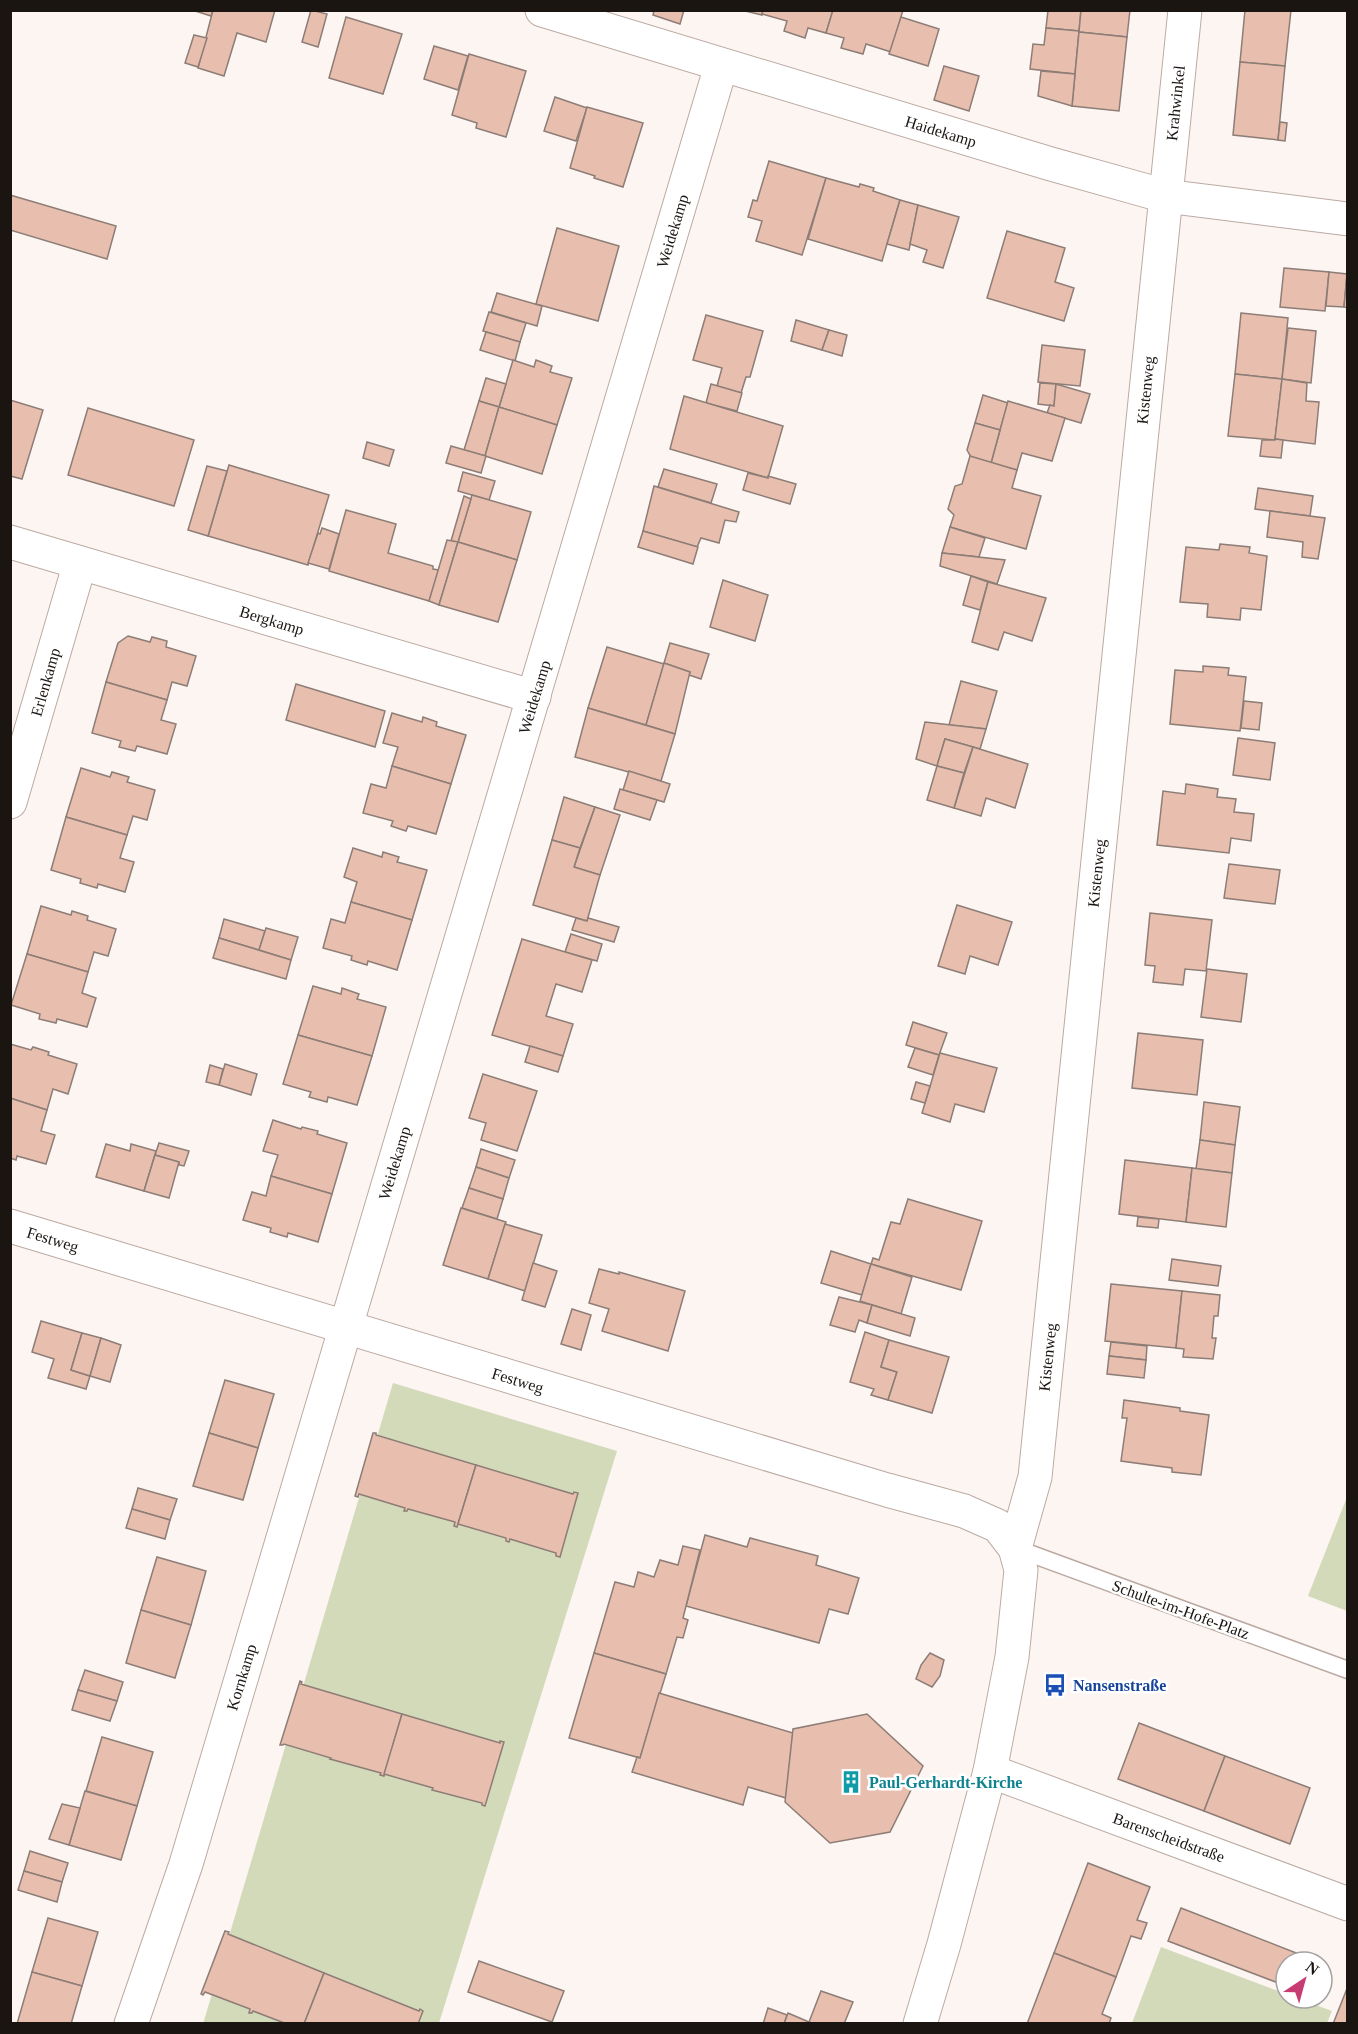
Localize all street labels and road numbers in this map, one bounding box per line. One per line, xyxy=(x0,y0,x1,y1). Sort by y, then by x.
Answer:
street label: Krahwinkel xyxy=(1163,64,1188,141)
street label: Haidekamp xyxy=(903,113,979,151)
street label: Weidekamp xyxy=(653,192,693,270)
street label: Kistenweg xyxy=(1133,355,1159,425)
street label: Bergkamp xyxy=(237,603,306,639)
street label: Erlenkamp xyxy=(28,646,64,718)
street label: Weidekamp xyxy=(515,658,555,736)
street label: Kistenweg xyxy=(1084,838,1110,908)
street label: Weidekamp xyxy=(375,1124,415,1202)
street label: Festweg xyxy=(25,1224,81,1256)
street label: Kistenweg xyxy=(1035,1322,1061,1392)
street label: Festweg xyxy=(490,1365,546,1397)
street label: Schulte-im-Hofe-Platz xyxy=(1110,1577,1252,1642)
street label: Kornkamp xyxy=(223,1642,261,1713)
street label: Barenscheidstraße xyxy=(1111,1809,1227,1866)

